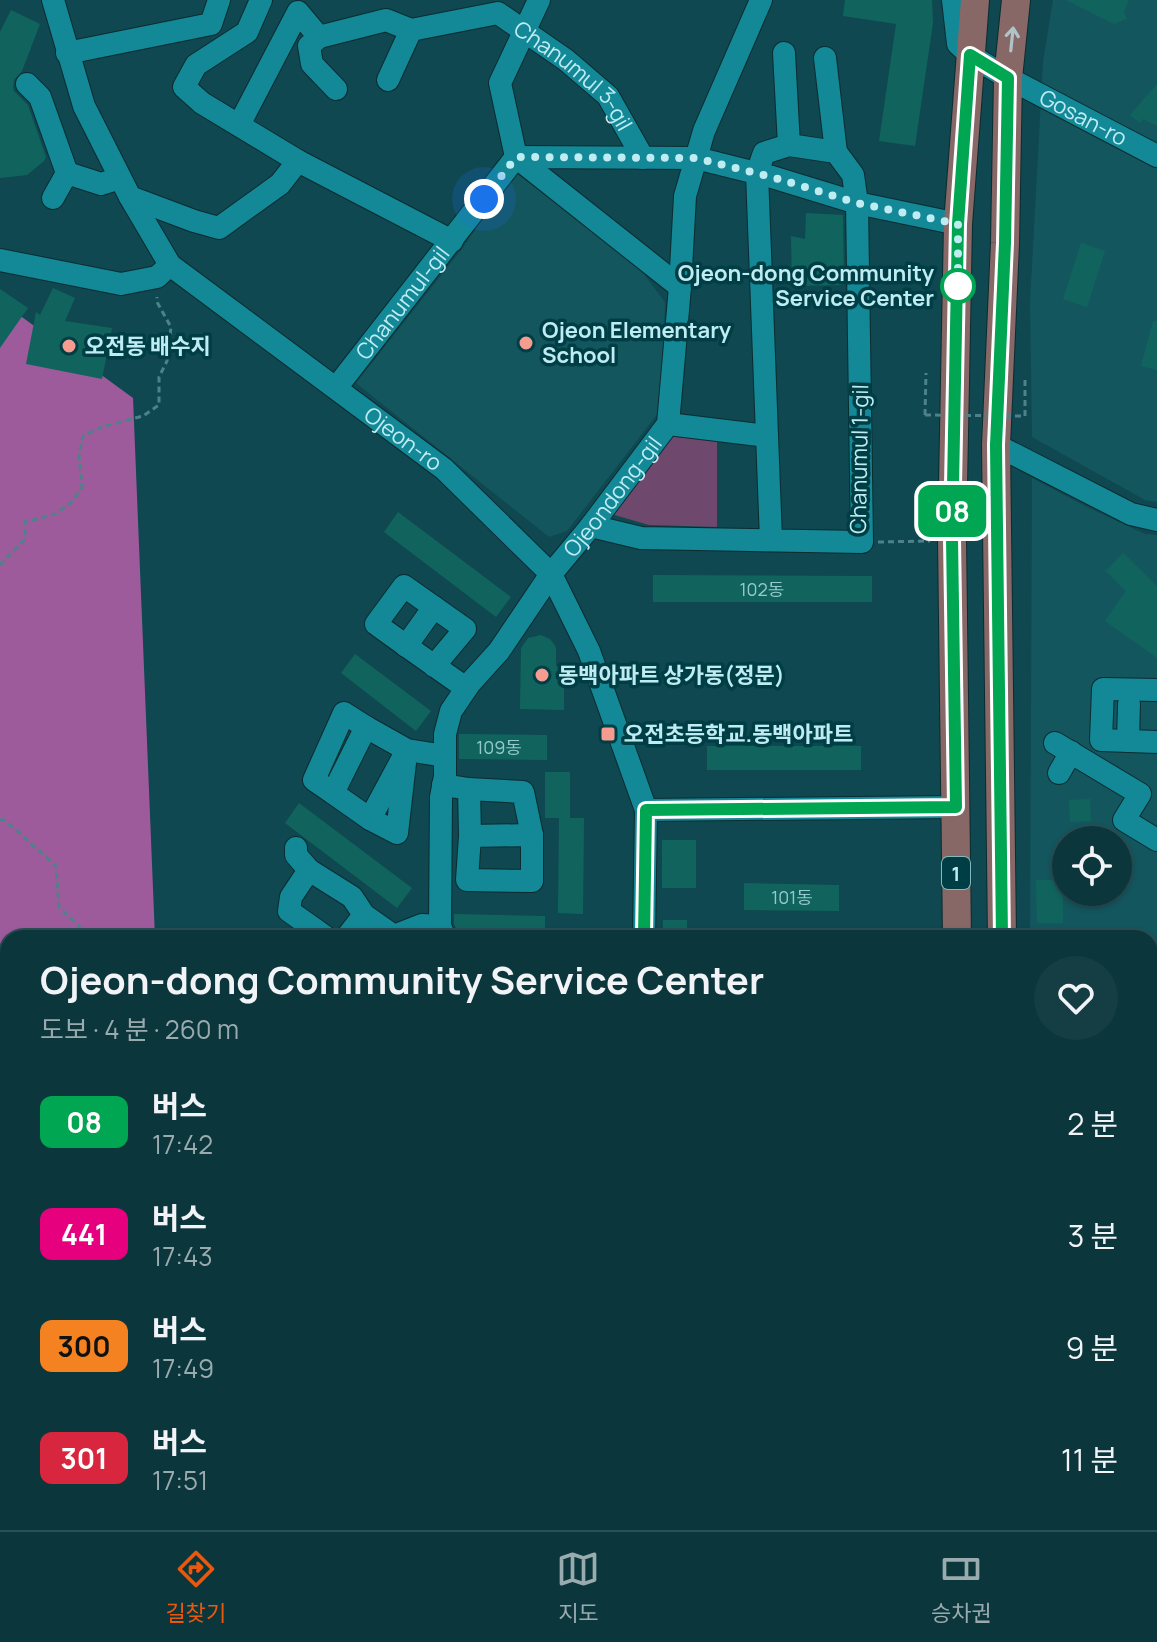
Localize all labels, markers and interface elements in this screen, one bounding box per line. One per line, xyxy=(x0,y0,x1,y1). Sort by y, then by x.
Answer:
street label: Chanumul 3-gil xyxy=(508,13,640,136)
one-way arrow xyxy=(1005,26,1020,53)
street label: Gosan-ro xyxy=(1034,82,1132,153)
your location xyxy=(464,179,504,219)
street label: Chanumul-gil xyxy=(349,240,456,366)
place label: Ojeon-dong Community Service Center xyxy=(678,258,935,313)
marker: Ojeon-dong Community Service Center xyxy=(941,269,975,303)
place label: Ojeon Elementary School xyxy=(542,315,732,370)
place label: 오전동 배수지 xyxy=(85,331,211,361)
marker: Ojeon Elementary School xyxy=(517,334,535,352)
marker: 오전동 배수지 xyxy=(60,337,78,355)
street label: Chanumul 1-gil xyxy=(843,384,875,534)
street label: Ojeon-ro xyxy=(358,400,448,478)
street label: Ojeondong-gil xyxy=(556,430,669,563)
line badge: 08 xyxy=(916,485,988,537)
text: 08 xyxy=(934,492,970,530)
house number: 102동 xyxy=(740,577,784,601)
place label: 동백아파트 상가동(정문) xyxy=(558,660,785,690)
marker: 동백아파트 상가동(정문) xyxy=(533,666,551,684)
place label: 오전초등학교.동백아파트 xyxy=(624,719,853,749)
marker: 오전초등학교.동백아파트 xyxy=(599,725,617,743)
house number: 109동 xyxy=(476,735,522,759)
map controls xyxy=(1052,826,1132,906)
button: locate xyxy=(1052,826,1132,906)
road number: 1 xyxy=(942,857,970,889)
house number: 101동 xyxy=(771,885,813,909)
text: Ojeon-dong Community Service Center xyxy=(40,953,764,1005)
button: heart xyxy=(1034,956,1118,1040)
text: 도보 · 4 분 · 260 m xyxy=(40,1011,239,1047)
text: 버스 xyxy=(152,1085,207,1126)
text: 08 xyxy=(66,1103,102,1141)
text: 2 분 xyxy=(1067,1103,1118,1144)
text: 17:42 xyxy=(152,1126,213,1162)
text: 버스 xyxy=(152,1197,207,1238)
text: 441 xyxy=(61,1215,107,1253)
text: 3 분 xyxy=(1068,1215,1118,1256)
text: 17:43 xyxy=(152,1238,213,1274)
text: 버스 xyxy=(152,1309,207,1350)
text: 300 xyxy=(57,1327,111,1365)
text: 9 분 xyxy=(1066,1327,1118,1368)
text: 17:49 xyxy=(152,1350,214,1386)
text: 버스 xyxy=(152,1421,207,1462)
text: 301 xyxy=(61,1439,107,1477)
text: 11 분 xyxy=(1061,1439,1118,1480)
text: 17:51 xyxy=(152,1462,208,1498)
tab: 길찾기 xyxy=(165,1547,226,1628)
tab: 지도 xyxy=(556,1547,600,1628)
tab: 승차권 xyxy=(931,1547,992,1628)

